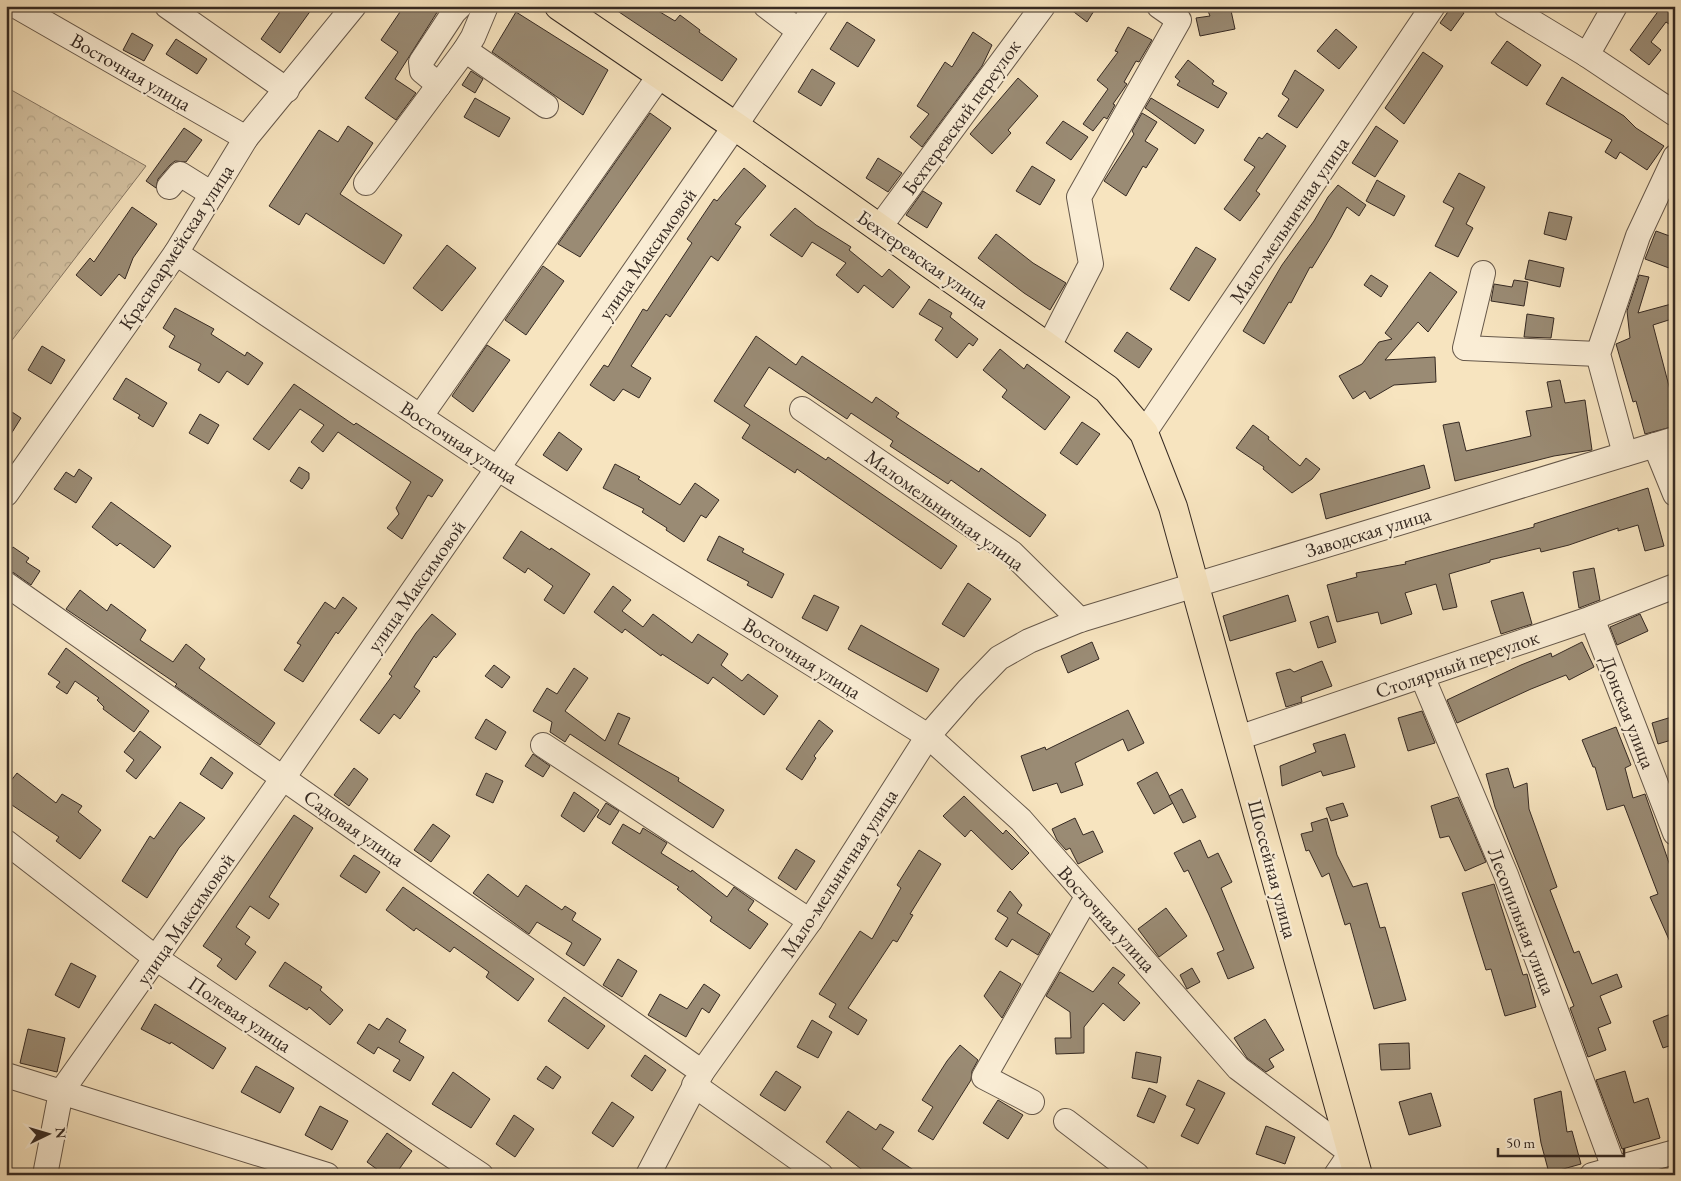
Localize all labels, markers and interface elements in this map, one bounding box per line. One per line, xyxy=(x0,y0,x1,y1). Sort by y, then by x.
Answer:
street label: Восточная улица xyxy=(66,27,196,117)
street label: Бехтеревский переулок xyxy=(896,34,1027,200)
street label: Мало-мельничная улица xyxy=(1223,131,1355,309)
street label: Красноармейская улица xyxy=(113,159,239,335)
street label: улица Максимовой xyxy=(592,183,702,325)
street label: Бехтеревская улица xyxy=(852,204,994,314)
street label: Восточная улица xyxy=(395,394,523,490)
street label: Маломельничная улица xyxy=(860,443,1030,577)
street label: Заводская улица xyxy=(1302,501,1434,563)
street label: улица Максимовой xyxy=(361,515,471,657)
street label: Восточная улица xyxy=(738,611,866,705)
street label: Столярный переулок xyxy=(1372,624,1543,704)
street label: Донская улица xyxy=(1595,652,1661,772)
street label: Садовая улица xyxy=(299,784,410,872)
street label: Мало-мельничная улица xyxy=(775,784,903,962)
street label: Шоссейная улица xyxy=(1242,797,1304,941)
street label: Лесопильная улица xyxy=(1482,844,1562,998)
street label: улица Максимовой xyxy=(130,848,240,990)
street label: Восточная улица xyxy=(1052,860,1162,978)
street label: Полевая улица xyxy=(183,970,297,1058)
north arrow xyxy=(22,1108,72,1158)
text: N xyxy=(51,1126,70,1140)
scale bar xyxy=(1498,1126,1625,1158)
text: 50 m xyxy=(1506,1133,1535,1152)

